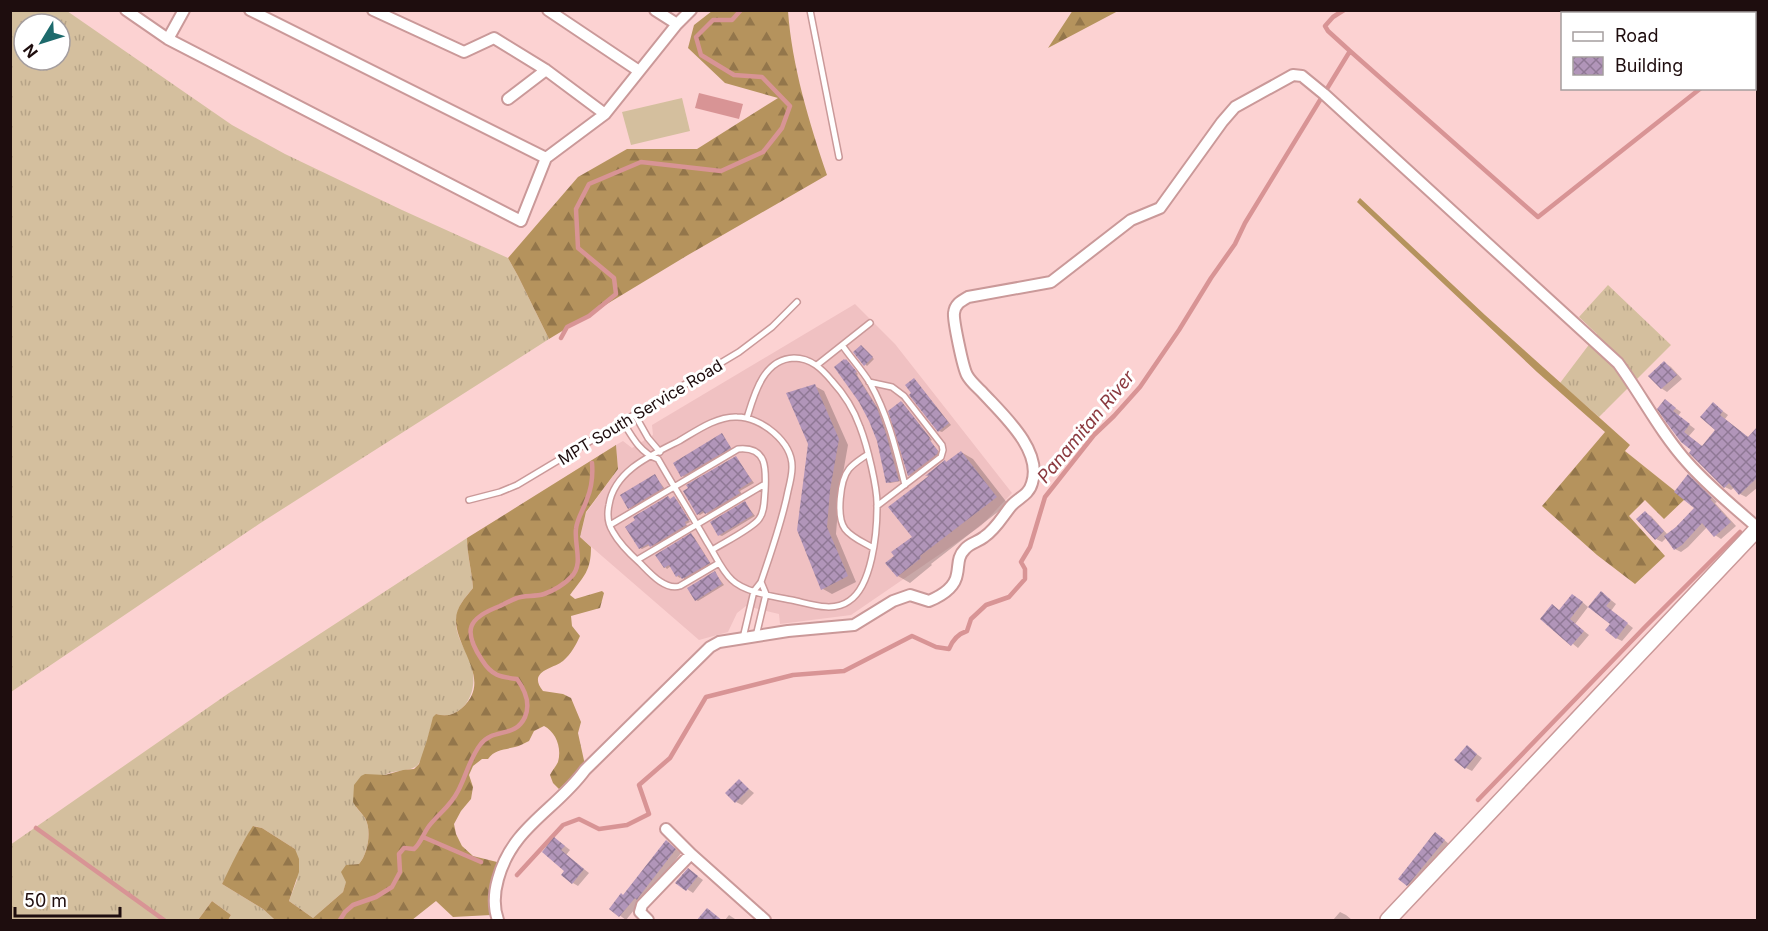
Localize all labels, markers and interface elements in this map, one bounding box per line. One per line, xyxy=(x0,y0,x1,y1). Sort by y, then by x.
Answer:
north arrow xyxy=(12,12,72,72)
legend xyxy=(1561,12,1756,90)
text: Road xyxy=(1615,25,1658,46)
text: N xyxy=(19,40,42,62)
text: Building xyxy=(1615,55,1683,76)
street label: MPT South Service Road xyxy=(554,355,726,469)
water label: Panamitan River xyxy=(1033,366,1139,487)
scale bar xyxy=(15,880,120,918)
text: 50 m xyxy=(24,890,67,911)

